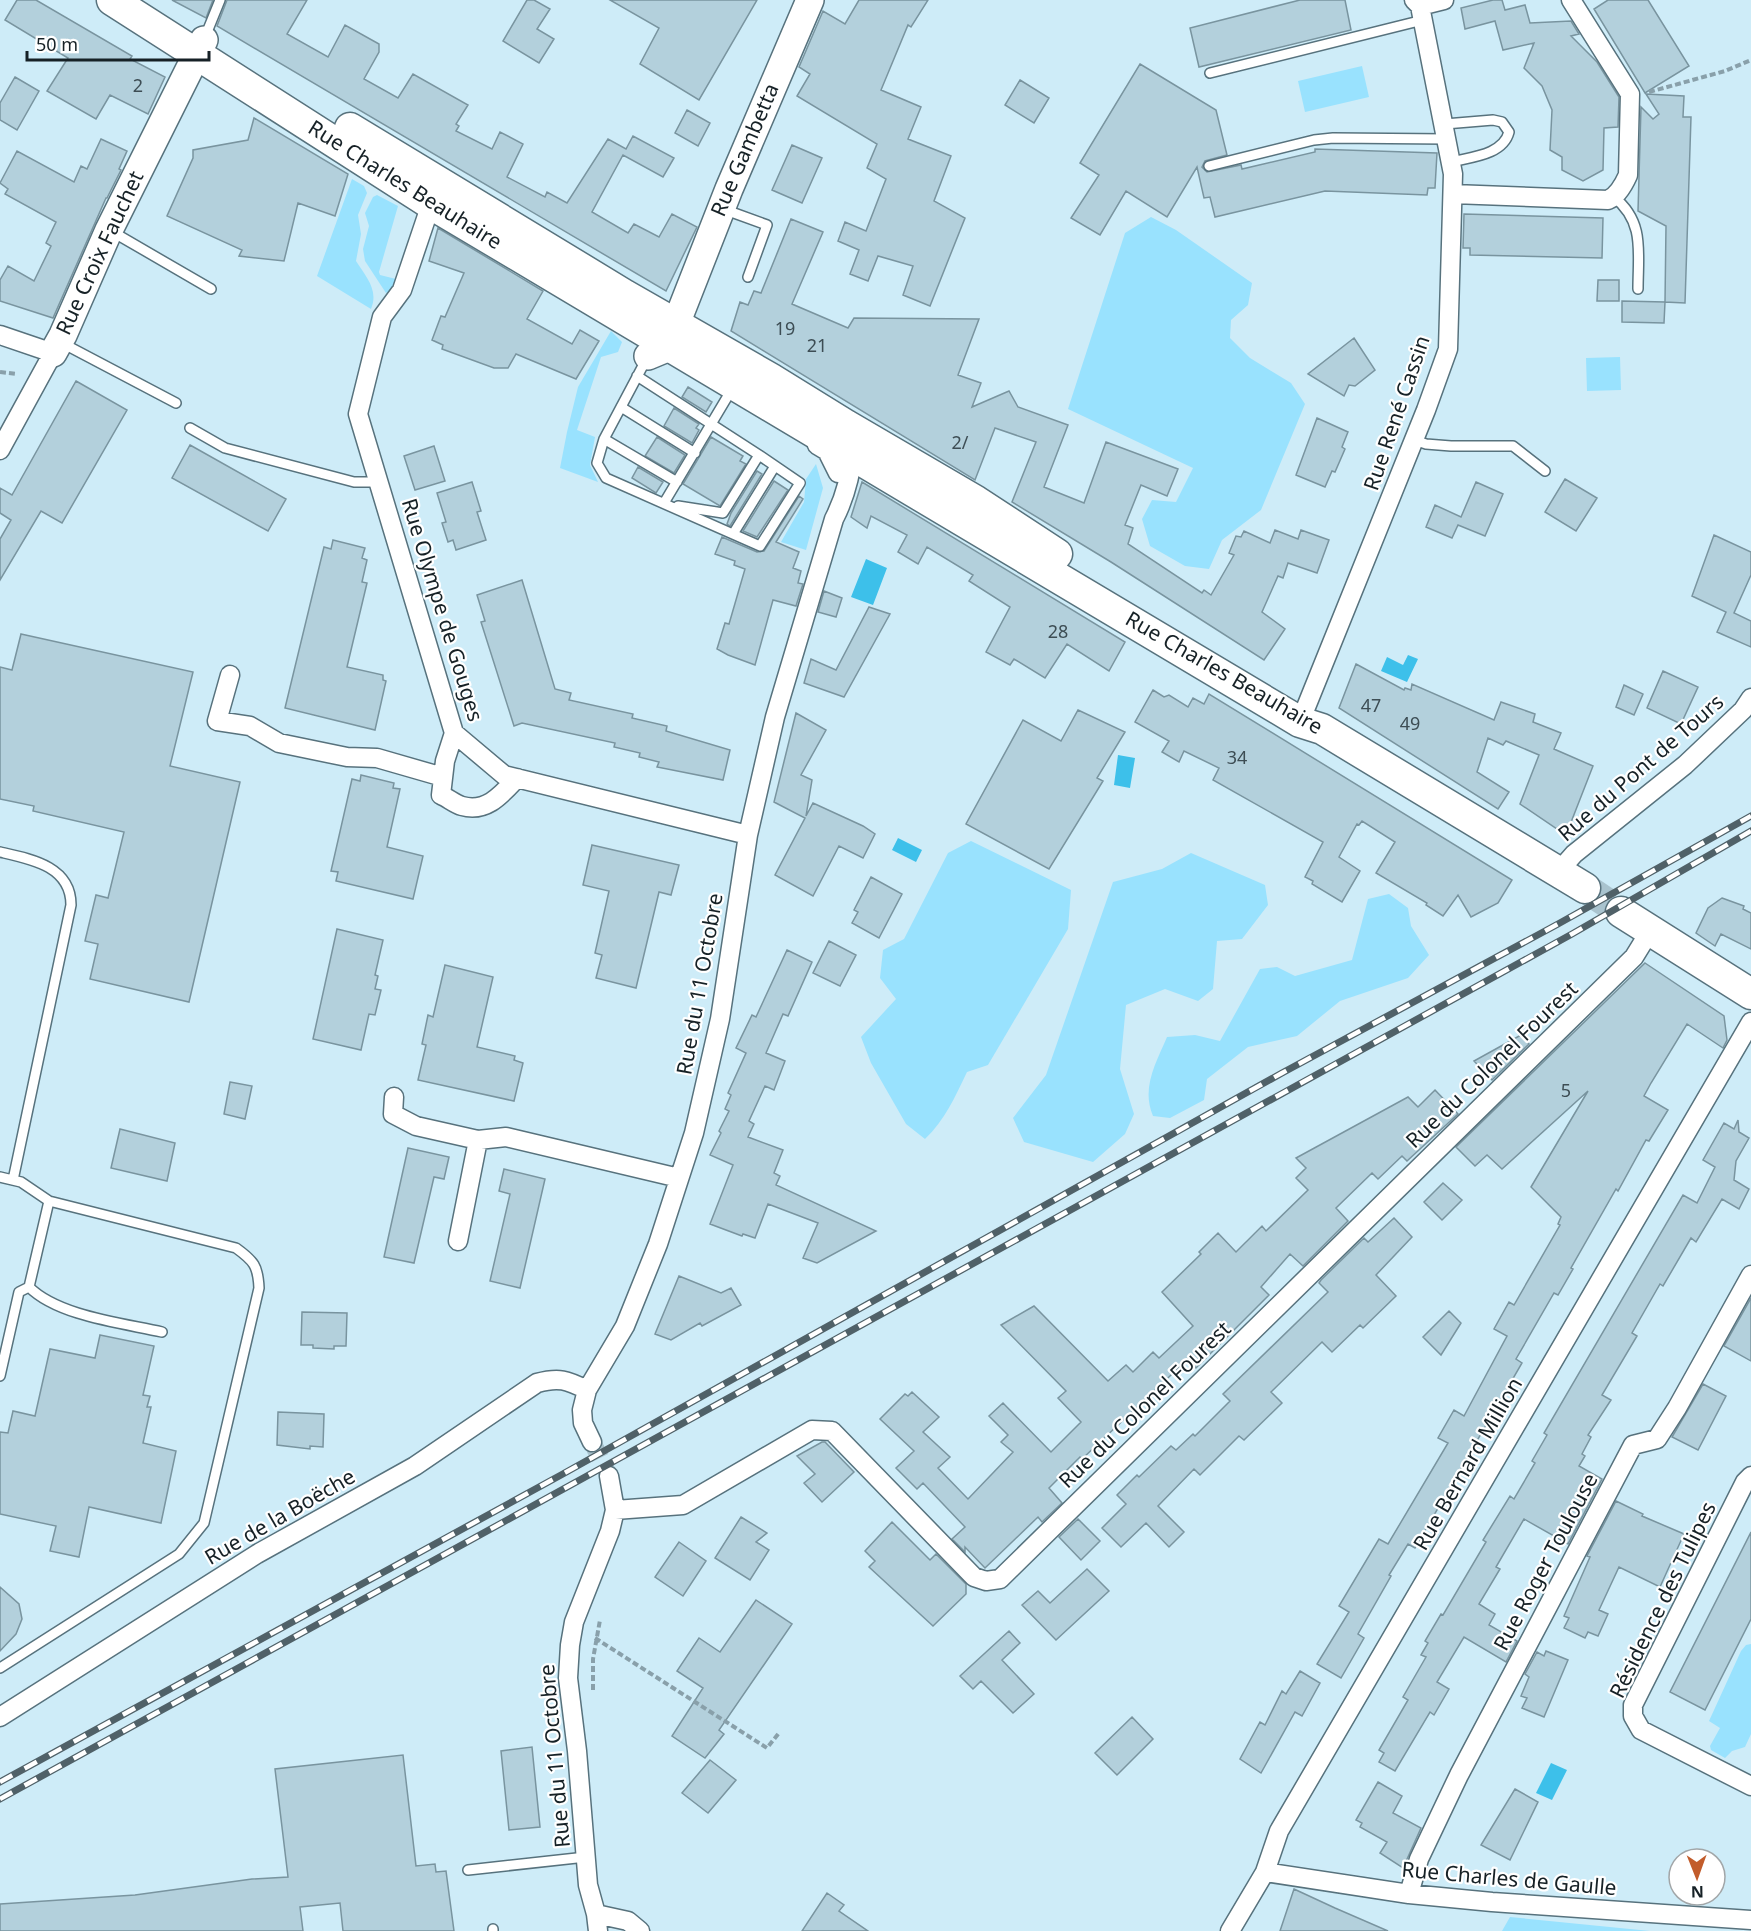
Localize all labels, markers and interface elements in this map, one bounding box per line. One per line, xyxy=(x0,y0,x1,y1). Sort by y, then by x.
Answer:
scale bar xyxy=(27,24,208,62)
text: 50 m xyxy=(36,32,78,56)
house number: 2 xyxy=(133,73,143,97)
street label: Rue Gambetta xyxy=(703,79,785,220)
street label: Rue Charles Beauhaire xyxy=(303,113,508,255)
street label: Rue Croix Fauchet xyxy=(49,166,150,339)
house number: 19 xyxy=(775,316,795,340)
street label: Rue René Cassin xyxy=(1356,331,1436,494)
house number: 21 xyxy=(807,333,827,357)
house number: 2/ xyxy=(952,430,969,454)
street label: Rue Olympe de Gouges xyxy=(396,495,490,725)
street label: Rue Charles Beauhaire xyxy=(1121,604,1328,740)
house number: 28 xyxy=(1048,619,1068,643)
street label: Rue du Pont de Tours xyxy=(1552,687,1729,847)
house number: 47 xyxy=(1361,693,1381,717)
house number: 49 xyxy=(1400,711,1420,735)
house number: 34 xyxy=(1227,745,1247,769)
street label: Rue du 11 Octobre xyxy=(669,891,729,1077)
street label: Rue du Colonel Fourest xyxy=(1399,974,1584,1154)
house number: 5 xyxy=(1561,1078,1571,1102)
street label: Rue du Colonel Fourest xyxy=(1052,1314,1237,1494)
street label: Rue Bernard Million xyxy=(1406,1372,1528,1555)
street label: Rue de la Boëche xyxy=(199,1462,360,1571)
street label: Rue Roger Toulouse xyxy=(1487,1468,1604,1655)
street label: Résidence des Tulipes xyxy=(1602,1497,1722,1702)
street label: Rue du 11 Octobre xyxy=(532,1663,576,1849)
north arrow xyxy=(1667,1847,1727,1907)
street label: Rue Charles de Gaulle xyxy=(1400,1855,1618,1901)
text: N xyxy=(1691,1881,1704,1903)

